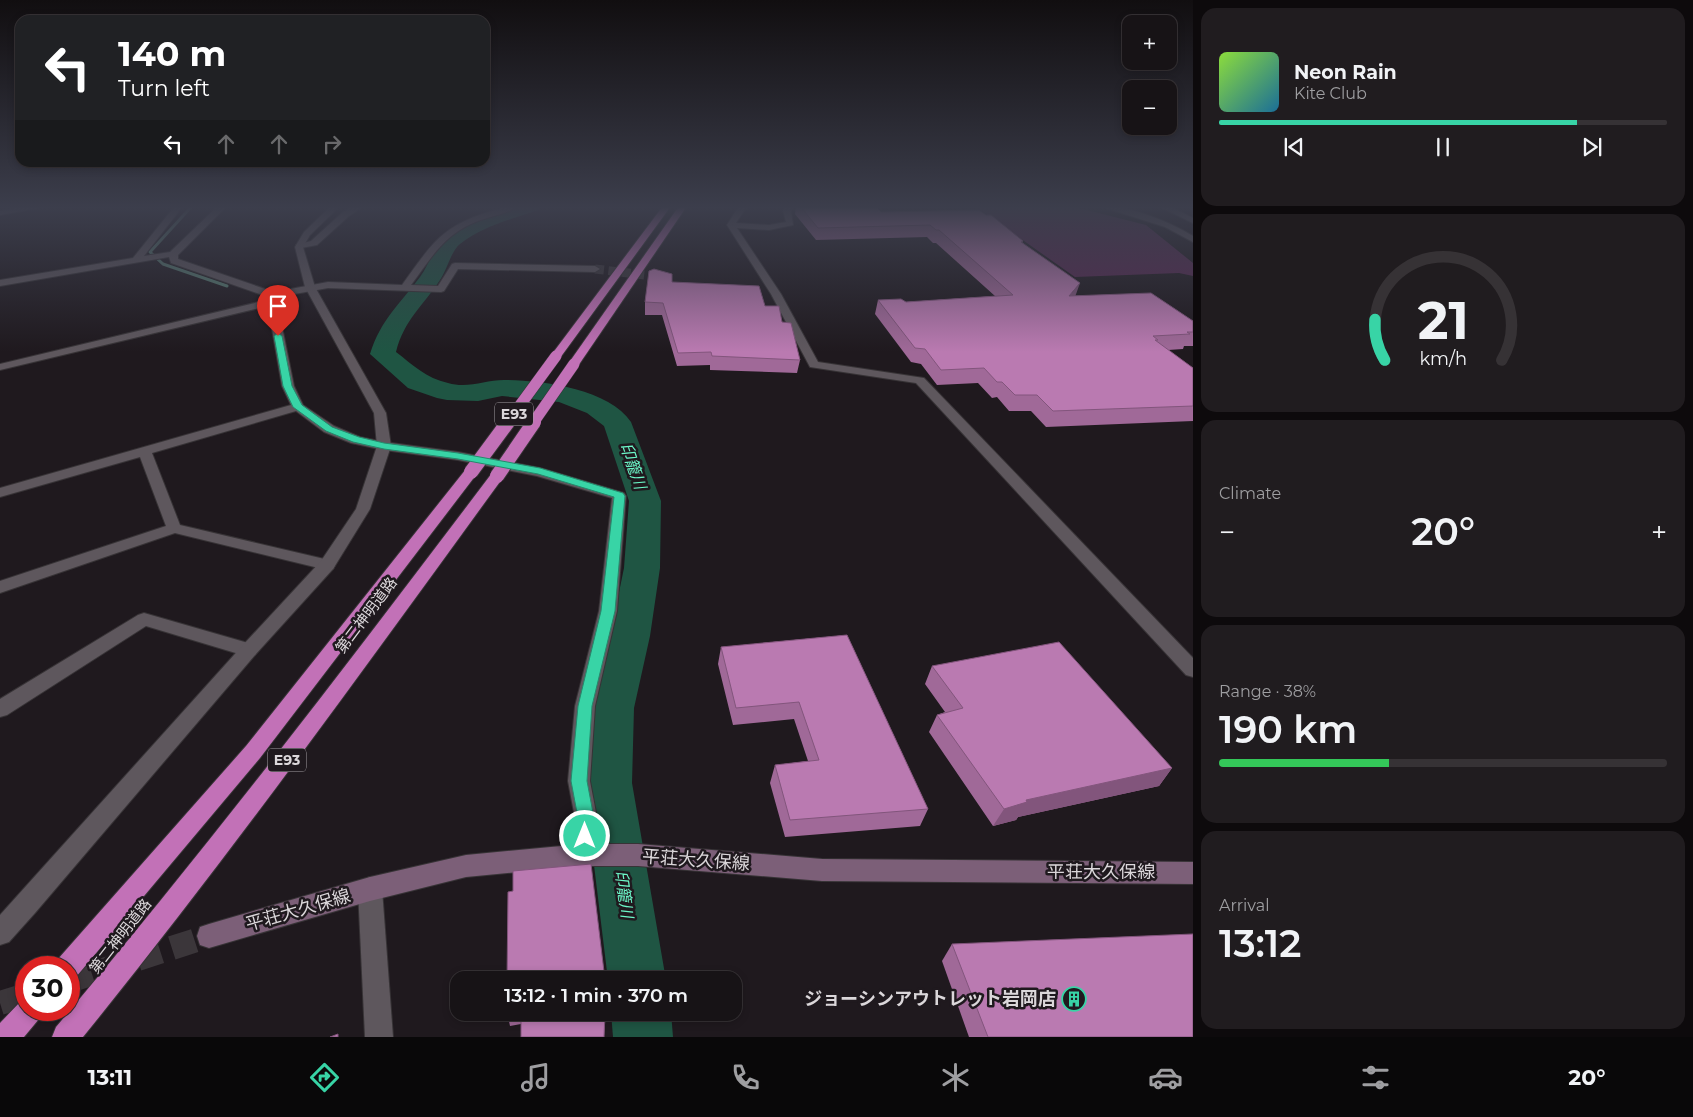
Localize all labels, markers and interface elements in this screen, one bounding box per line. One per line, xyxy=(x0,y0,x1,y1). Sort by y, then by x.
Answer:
map controls xyxy=(1122,15,1177,135)
button: + xyxy=(1122,15,1177,70)
text: 140 m xyxy=(118,32,226,75)
icon: left xyxy=(35,35,100,100)
text: Neon Rain xyxy=(1294,61,1397,84)
text: Turn left xyxy=(118,75,210,102)
button: − xyxy=(1122,80,1177,135)
text: Kite Club xyxy=(1294,84,1367,103)
icon: left xyxy=(159,130,187,158)
icon: ahead xyxy=(212,130,240,158)
icon: ahead xyxy=(265,130,293,158)
icon: right xyxy=(318,130,346,158)
icon: previous xyxy=(1280,133,1308,161)
icon: pause xyxy=(1429,133,1457,161)
icon: next xyxy=(1578,133,1606,161)
pin xyxy=(257,285,299,336)
text: 21 xyxy=(1417,289,1469,352)
icon: arrive xyxy=(264,292,292,320)
text: km/h xyxy=(1419,348,1467,369)
road number: E93 xyxy=(495,402,533,426)
water label: 印籠川 xyxy=(616,440,650,494)
text: Climate xyxy=(1219,484,1281,503)
text: 20° xyxy=(1411,508,1475,555)
text: − xyxy=(1219,515,1235,549)
text: + xyxy=(1651,515,1667,549)
street label: 第二神明道路 xyxy=(331,573,401,657)
text: Range · 38% xyxy=(1219,682,1316,701)
text: 190 km xyxy=(1219,706,1357,753)
road number: E93 xyxy=(268,748,306,772)
position arrow xyxy=(558,809,610,861)
street label: 平荘大久保線 xyxy=(641,845,751,875)
street label: 平荘大久保線 xyxy=(1047,861,1155,883)
water label: 印籠川 xyxy=(611,869,637,921)
street label: 平荘大久保線 xyxy=(243,885,353,935)
street label: 第二神明道路 xyxy=(85,895,155,977)
text: Arrival xyxy=(1219,896,1269,915)
text: 13:12 xyxy=(1219,920,1301,967)
speed limit sign: 30 xyxy=(15,956,80,1021)
text: 13:12 · 1 min · 370 m xyxy=(504,984,688,1007)
building icon: ジョーシンアウトレット岩岡店 xyxy=(1061,986,1087,1012)
place label: ジョーシンアウトレット岩岡店 xyxy=(804,988,1056,1010)
icon: directions xyxy=(307,1060,342,1095)
icon: music xyxy=(518,1060,553,1095)
icon: phone xyxy=(728,1060,763,1095)
icon: climate xyxy=(938,1060,973,1095)
icon: car xyxy=(1148,1060,1183,1095)
icon: filters xyxy=(1358,1060,1393,1095)
text: 13:11 xyxy=(88,1064,132,1091)
text: 20° xyxy=(1568,1064,1605,1091)

